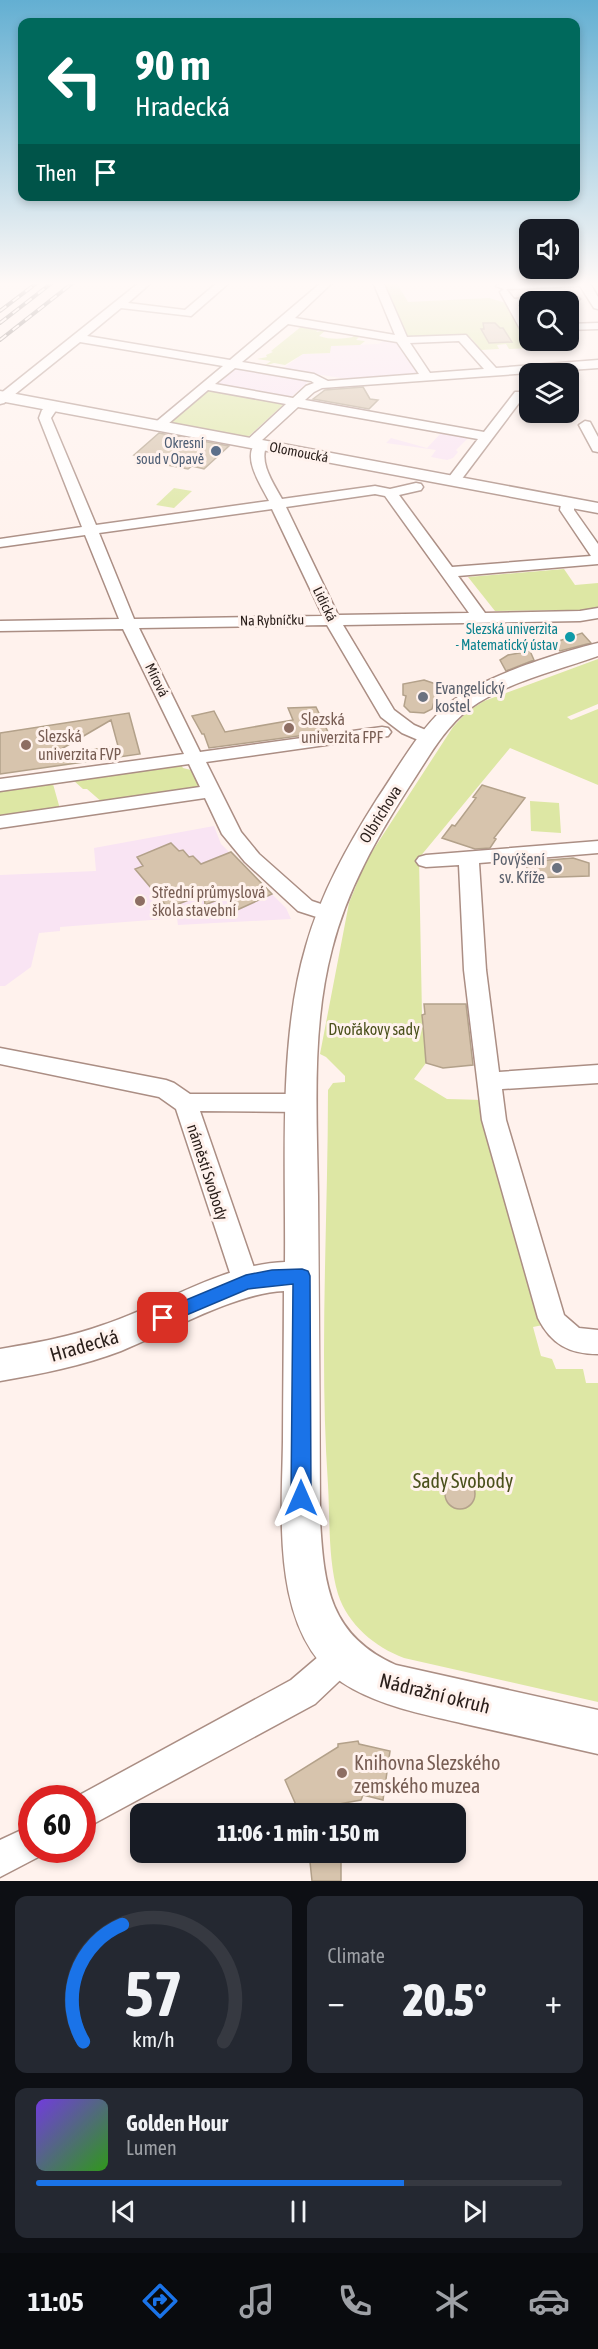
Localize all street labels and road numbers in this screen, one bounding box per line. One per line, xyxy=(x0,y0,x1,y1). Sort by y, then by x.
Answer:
street label: Olomoucká xyxy=(268,438,330,466)
street label: Lidická xyxy=(310,584,340,624)
street label: Na Rybníčku xyxy=(240,611,304,629)
street label: Mírová xyxy=(142,661,172,699)
street label: Olbrichova xyxy=(355,782,405,846)
street label: náměstí Svobody xyxy=(183,1122,232,1223)
street label: Hradecká xyxy=(47,1324,121,1366)
street label: Nádražní okruh xyxy=(377,1668,493,1718)

